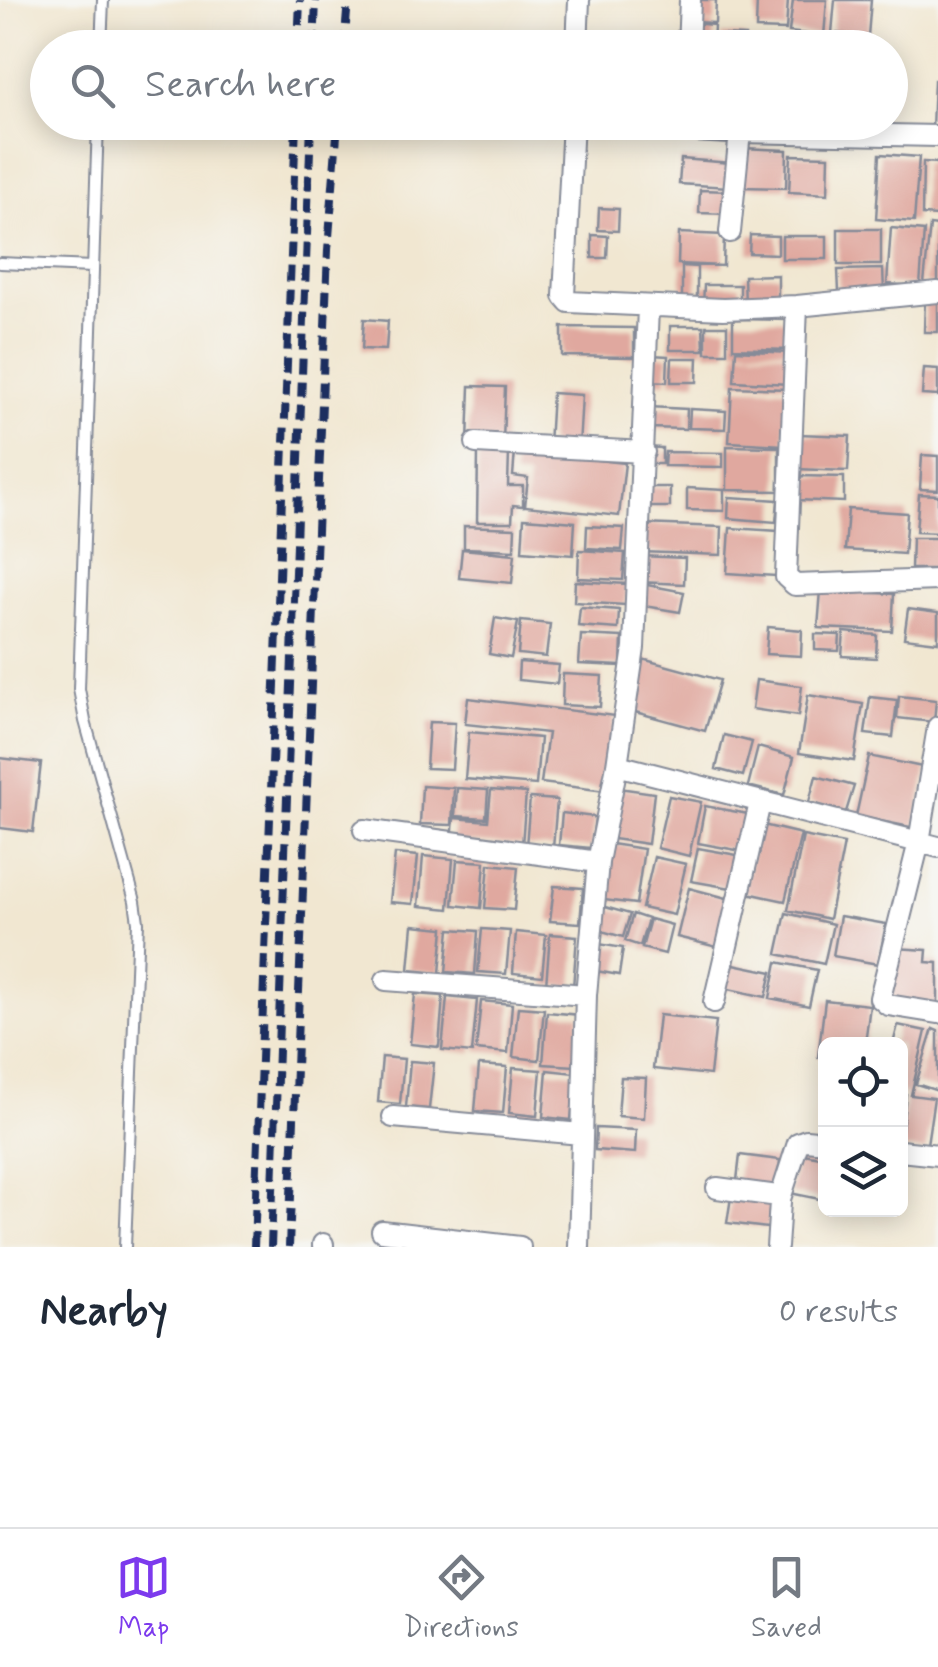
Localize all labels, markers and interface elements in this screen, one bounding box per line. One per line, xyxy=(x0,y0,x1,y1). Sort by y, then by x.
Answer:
search box xyxy=(30,30,908,140)
icon: search xyxy=(65,58,120,113)
text: Search here xyxy=(145,61,336,110)
map controls xyxy=(818,1037,908,1217)
button: locate xyxy=(818,1037,908,1127)
button: layers xyxy=(818,1127,908,1217)
text: Nearby xyxy=(40,1285,168,1340)
text: 0 results xyxy=(779,1291,898,1333)
tab: Map xyxy=(116,1550,171,1647)
tab: Directions xyxy=(404,1550,519,1647)
tab: Saved xyxy=(751,1550,822,1647)

